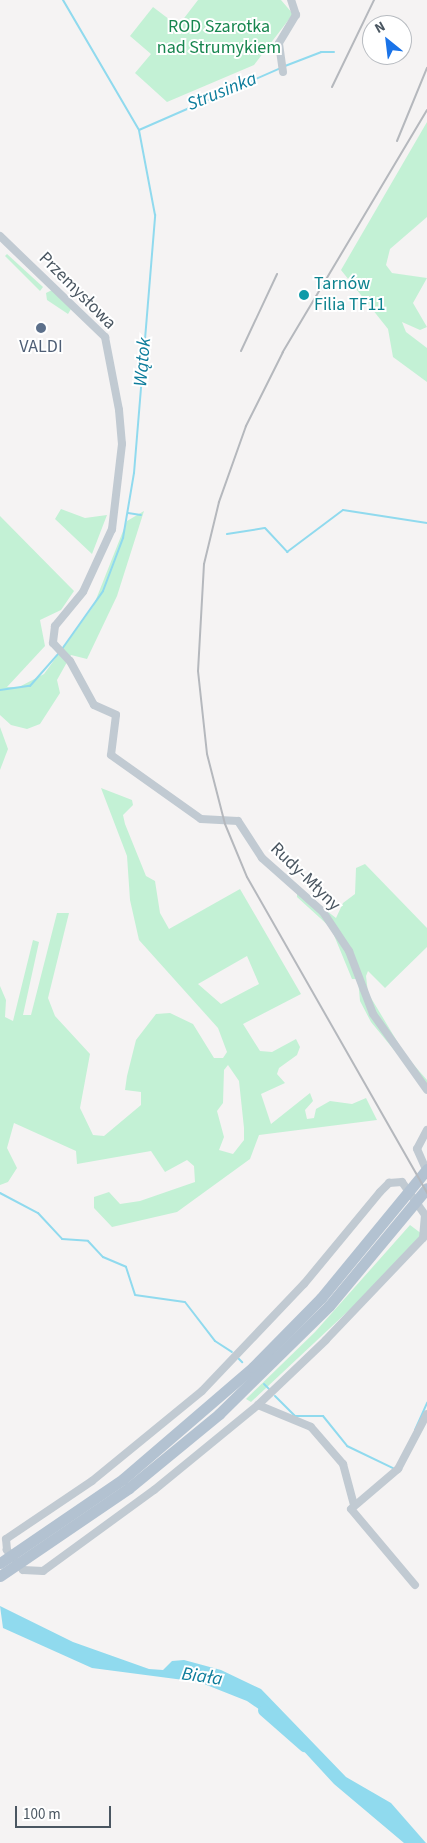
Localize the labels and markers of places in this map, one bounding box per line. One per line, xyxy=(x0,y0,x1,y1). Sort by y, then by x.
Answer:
place label: Tarnów Filia TF11 xyxy=(314,274,385,316)
marker: Tarnów Filia TF11 xyxy=(298,289,310,301)
marker: VALDI xyxy=(35,322,47,334)
place label: VALDI xyxy=(19,336,63,358)

